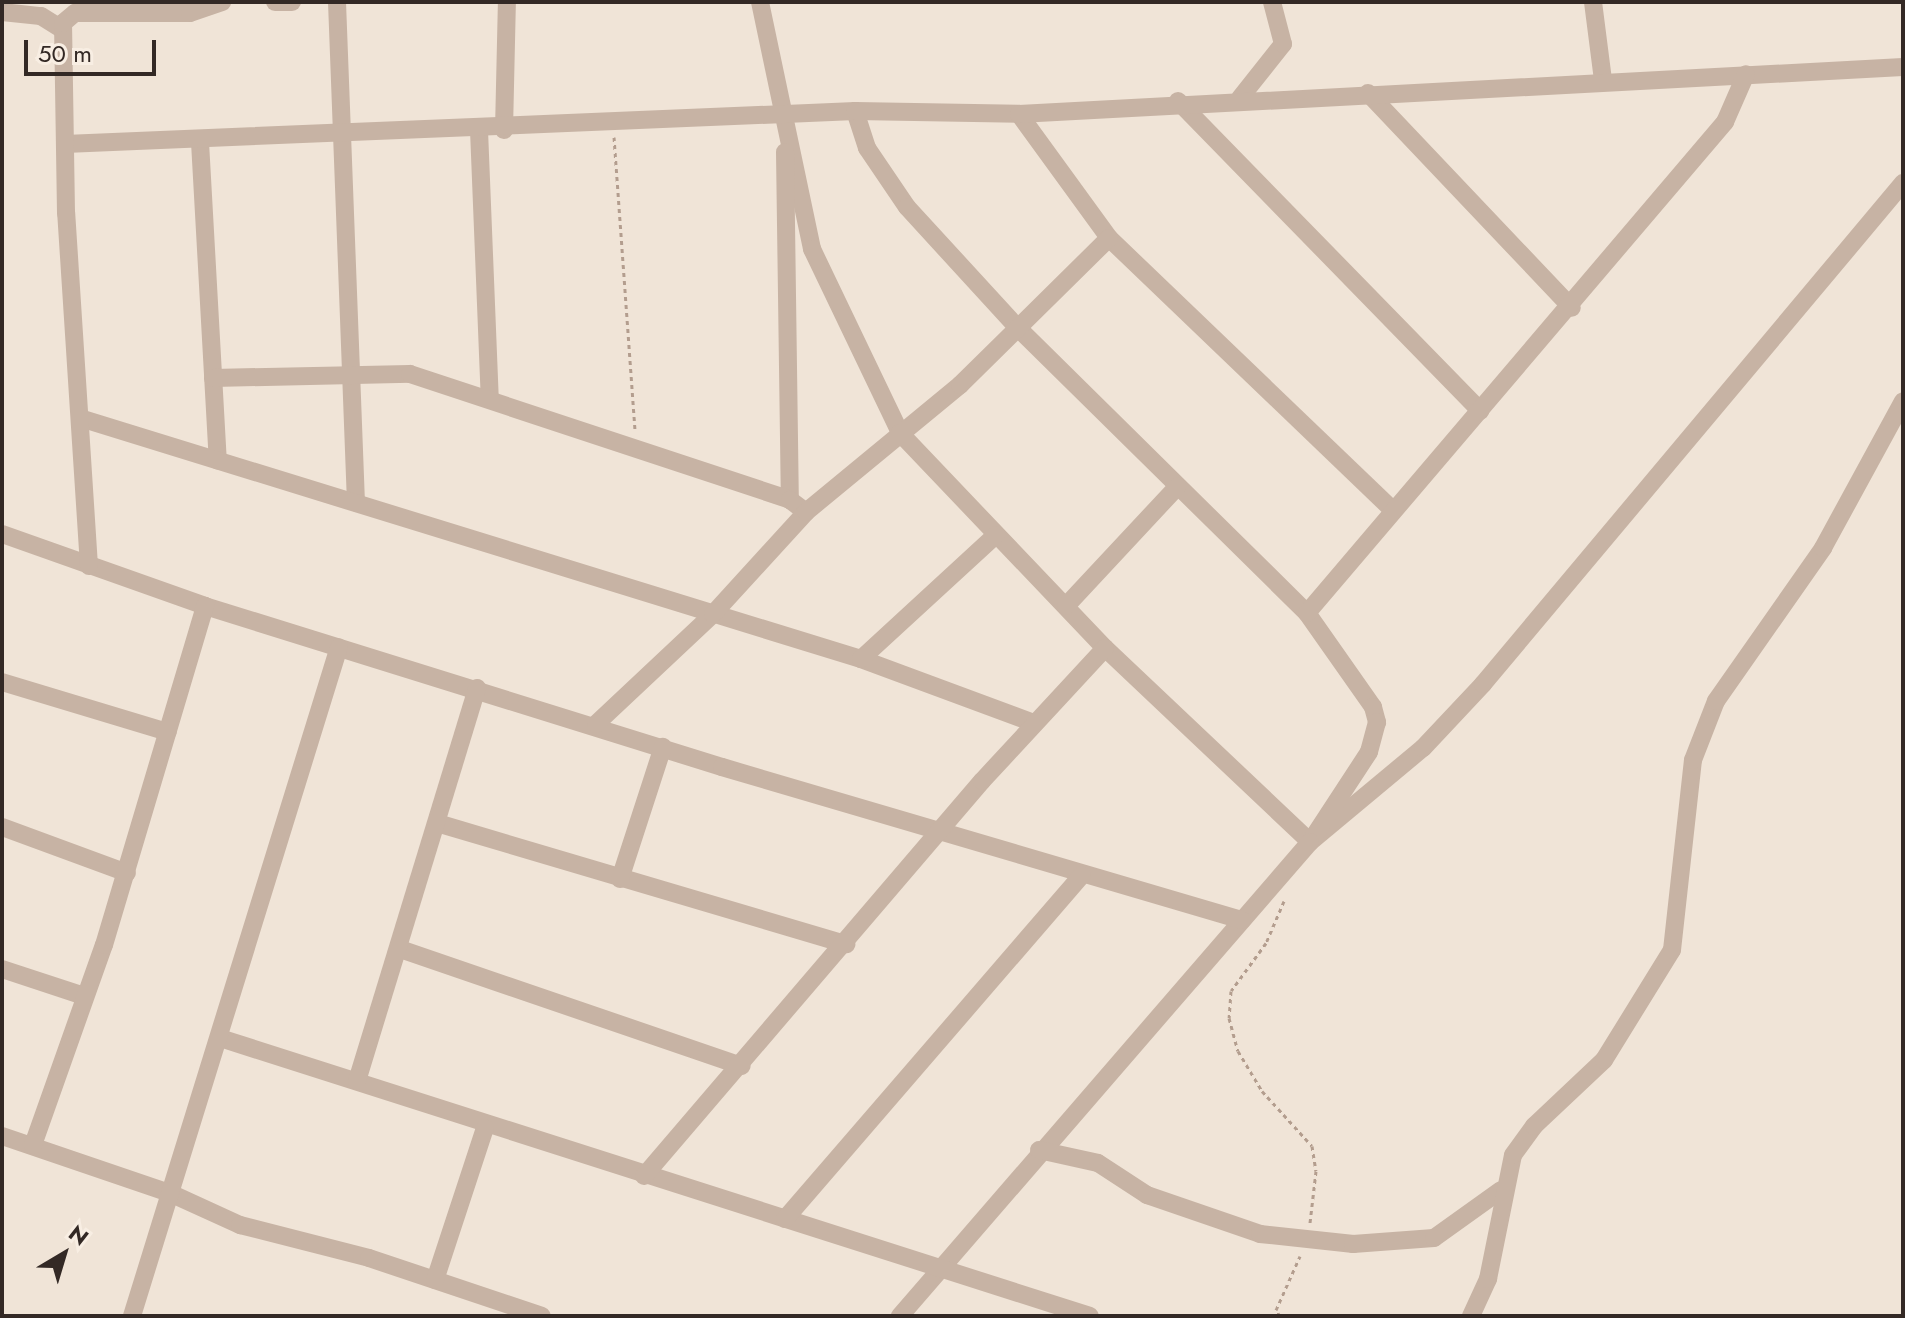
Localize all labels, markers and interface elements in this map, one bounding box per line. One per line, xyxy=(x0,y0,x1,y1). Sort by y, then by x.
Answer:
scale bar xyxy=(28,24,160,74)
text: 50 m xyxy=(38,36,92,71)
north arrow xyxy=(24,1214,104,1294)
text: N xyxy=(62,1217,96,1253)

